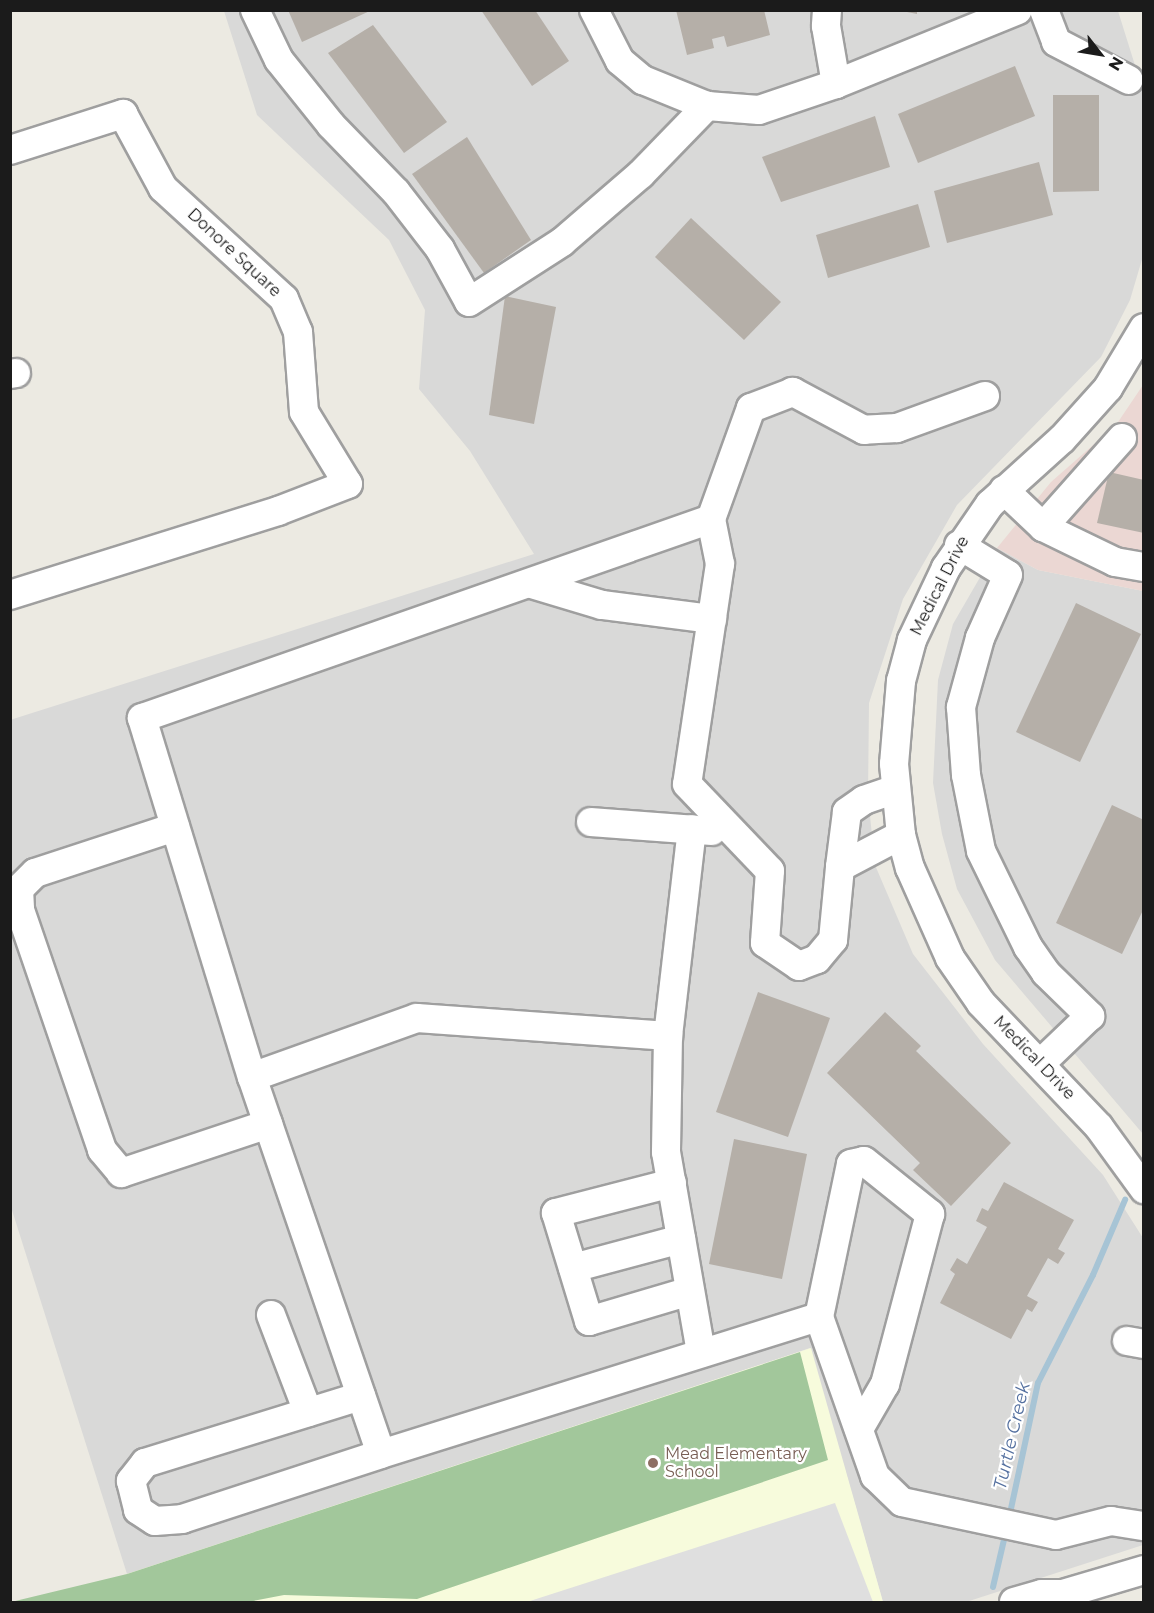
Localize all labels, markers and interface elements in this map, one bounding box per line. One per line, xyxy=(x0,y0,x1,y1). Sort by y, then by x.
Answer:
north arrow xyxy=(1070,24,1130,84)
text: N xyxy=(1104,53,1127,74)
street label: Donore Square xyxy=(183,205,285,301)
street label: Medical Drive xyxy=(907,533,973,639)
street label: Medical Drive xyxy=(989,1012,1079,1104)
water label: Turtle Creek xyxy=(989,1380,1035,1492)
place label: Mead Elementary School xyxy=(665,1444,807,1482)
marker: Mead Elementary School xyxy=(646,1456,660,1470)

